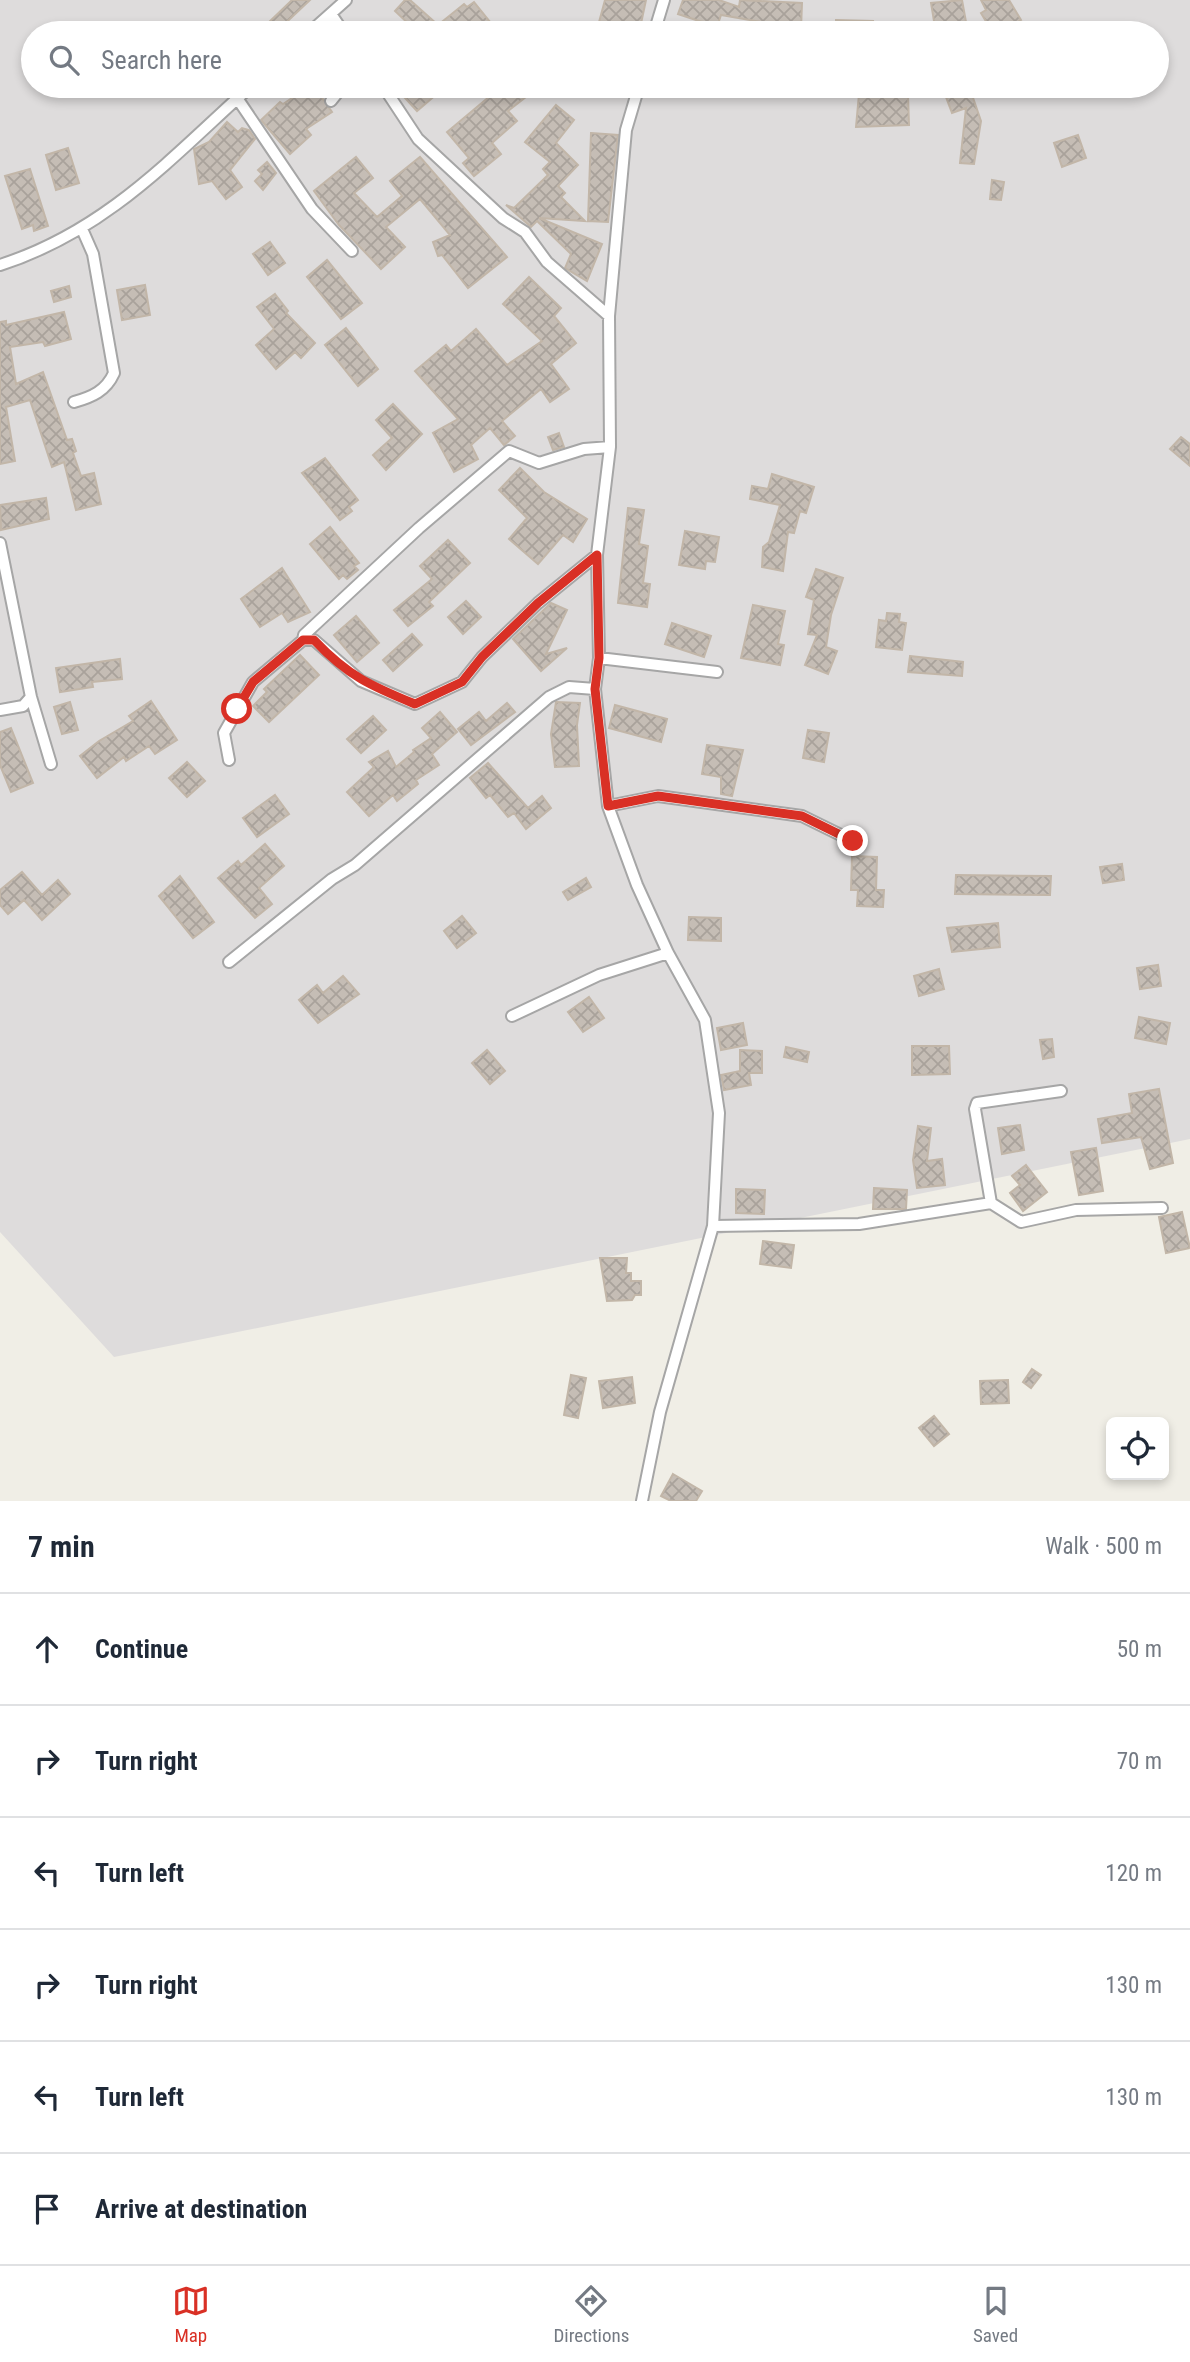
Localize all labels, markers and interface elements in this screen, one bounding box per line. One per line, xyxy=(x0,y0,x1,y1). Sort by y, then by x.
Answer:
search box xyxy=(21,21,1169,98)
icon: search xyxy=(45,41,83,79)
text: Search here xyxy=(101,45,222,75)
route start xyxy=(221,693,252,724)
route end xyxy=(837,825,868,856)
map controls xyxy=(1106,1417,1169,1480)
button: locate xyxy=(1106,1417,1169,1480)
text: 7 min xyxy=(28,1529,95,1564)
text: Walk · 500 m xyxy=(1045,1533,1162,1560)
icon: ahead xyxy=(28,1630,66,1668)
text: Continue xyxy=(95,1634,188,1664)
text: 50 m xyxy=(1117,1636,1162,1663)
icon: right xyxy=(28,1742,66,1780)
text: Turn right xyxy=(95,1746,197,1776)
text: 70 m xyxy=(1117,1748,1162,1775)
icon: left xyxy=(28,1854,66,1892)
text: Turn left xyxy=(95,1858,184,1888)
text: 120 m xyxy=(1105,1860,1162,1887)
icon: right xyxy=(28,1966,66,2004)
text: Turn right xyxy=(95,1970,197,2000)
text: 130 m xyxy=(1105,1972,1162,1999)
icon: left xyxy=(28,2078,66,2116)
text: Turn left xyxy=(95,2082,184,2112)
text: 130 m xyxy=(1105,2084,1162,2111)
icon: arrive xyxy=(28,2190,66,2228)
text: Arrive at destination xyxy=(95,2194,307,2224)
tab: Map xyxy=(172,2282,210,2347)
tab: Directions xyxy=(553,2282,629,2347)
tab: Saved xyxy=(973,2282,1018,2347)

